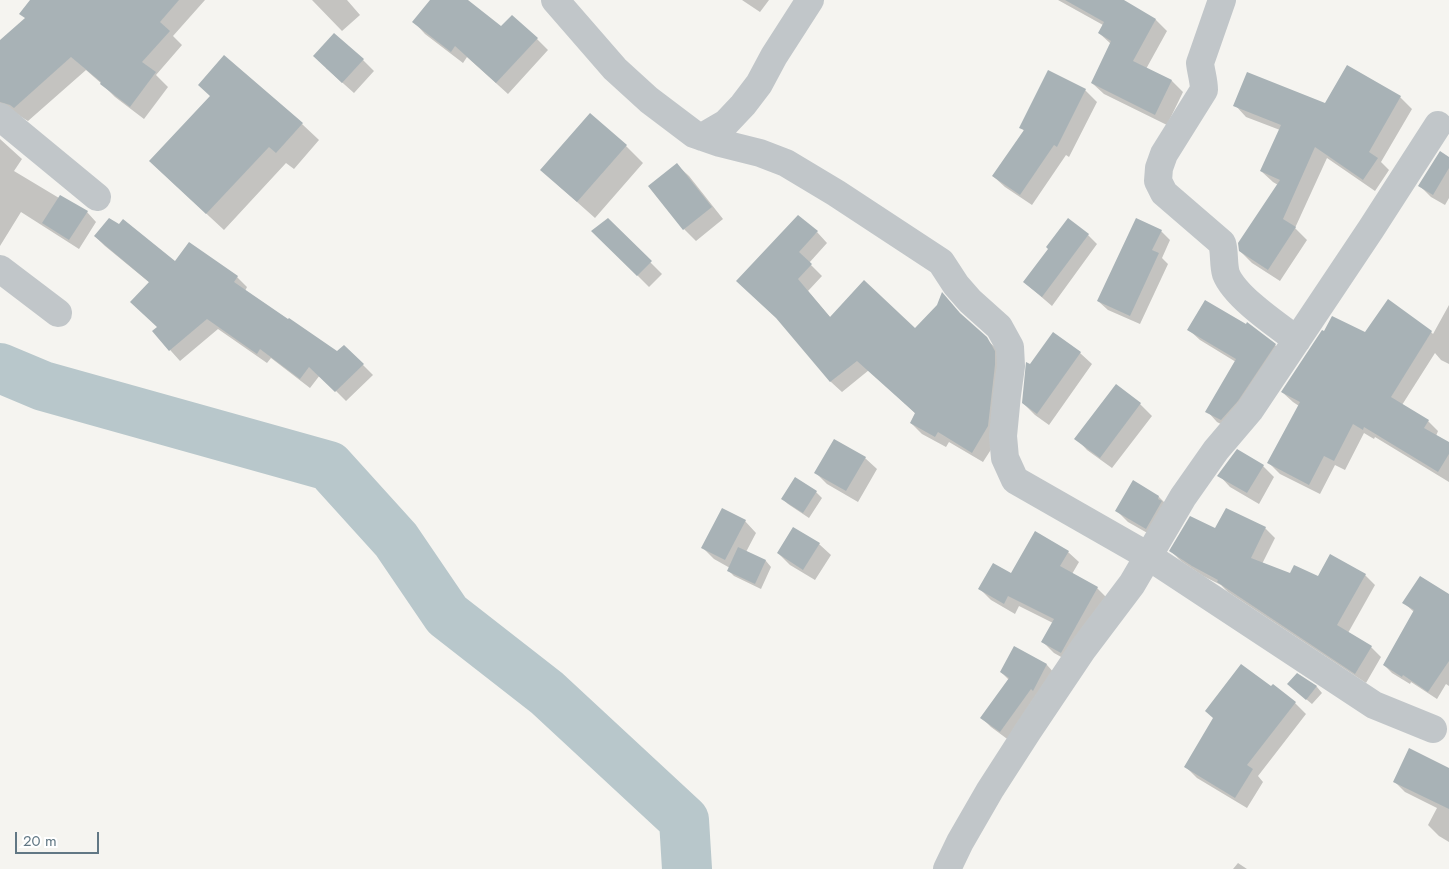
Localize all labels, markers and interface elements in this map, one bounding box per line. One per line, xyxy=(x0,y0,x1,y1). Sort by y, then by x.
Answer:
scale bar xyxy=(18,822,101,854)
text: 20 m xyxy=(23,830,57,852)

